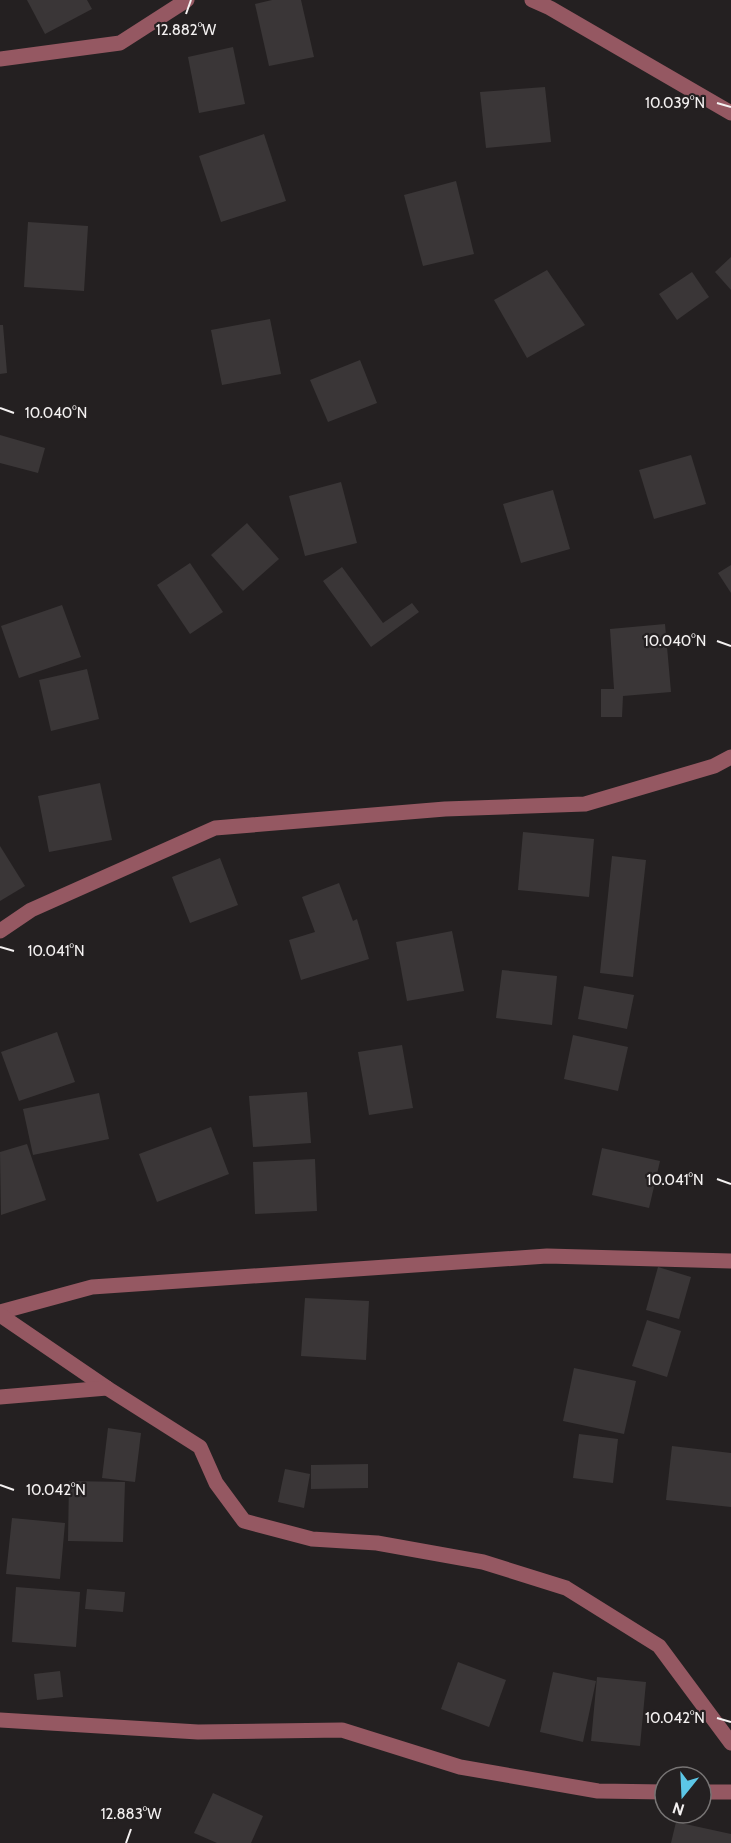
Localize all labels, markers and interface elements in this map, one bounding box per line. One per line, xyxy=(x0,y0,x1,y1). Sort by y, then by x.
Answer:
text: 12.882°W xyxy=(156,21,217,39)
text: 10.039°N xyxy=(645,94,705,112)
text: 10.040°N xyxy=(25,404,87,422)
text: 10.040°N xyxy=(644,632,706,650)
text: 10.041°N xyxy=(28,942,84,960)
text: 10.041°N xyxy=(647,1171,703,1189)
text: 10.042°N xyxy=(26,1481,86,1499)
text: 10.042°N xyxy=(645,1709,705,1727)
north arrow xyxy=(653,1765,713,1825)
text: N xyxy=(670,1798,687,1820)
text: 12.883°W xyxy=(101,1805,162,1823)

